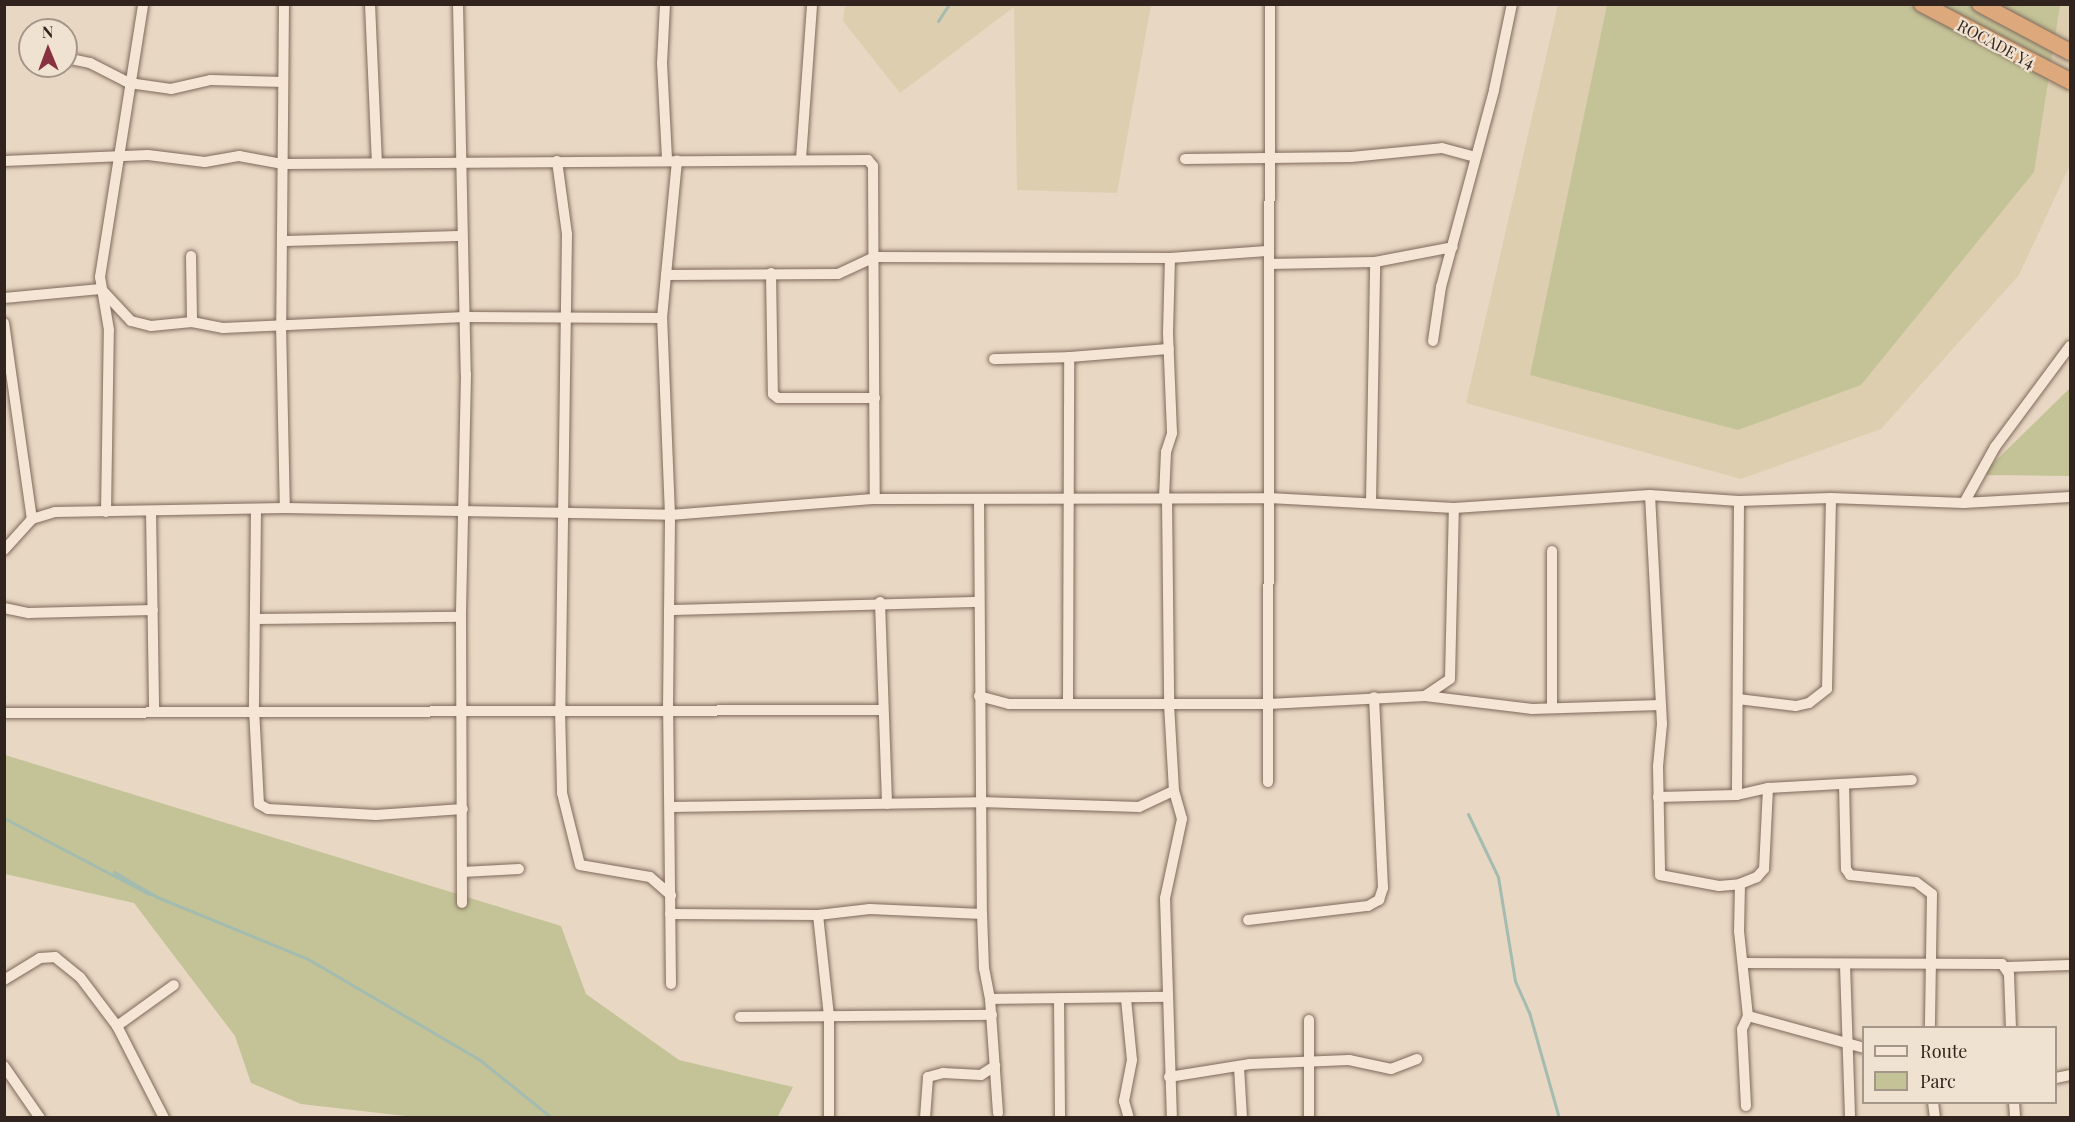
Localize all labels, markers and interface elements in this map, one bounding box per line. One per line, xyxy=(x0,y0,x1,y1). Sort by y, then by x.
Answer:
street label: ROCADE Y4 xyxy=(1954,15,2038,73)
north arrow xyxy=(18,18,78,78)
text: N xyxy=(42,21,54,42)
legend xyxy=(1862,1026,2057,1104)
text: Route xyxy=(1920,1039,1967,1063)
text: Parc xyxy=(1920,1069,1956,1093)

